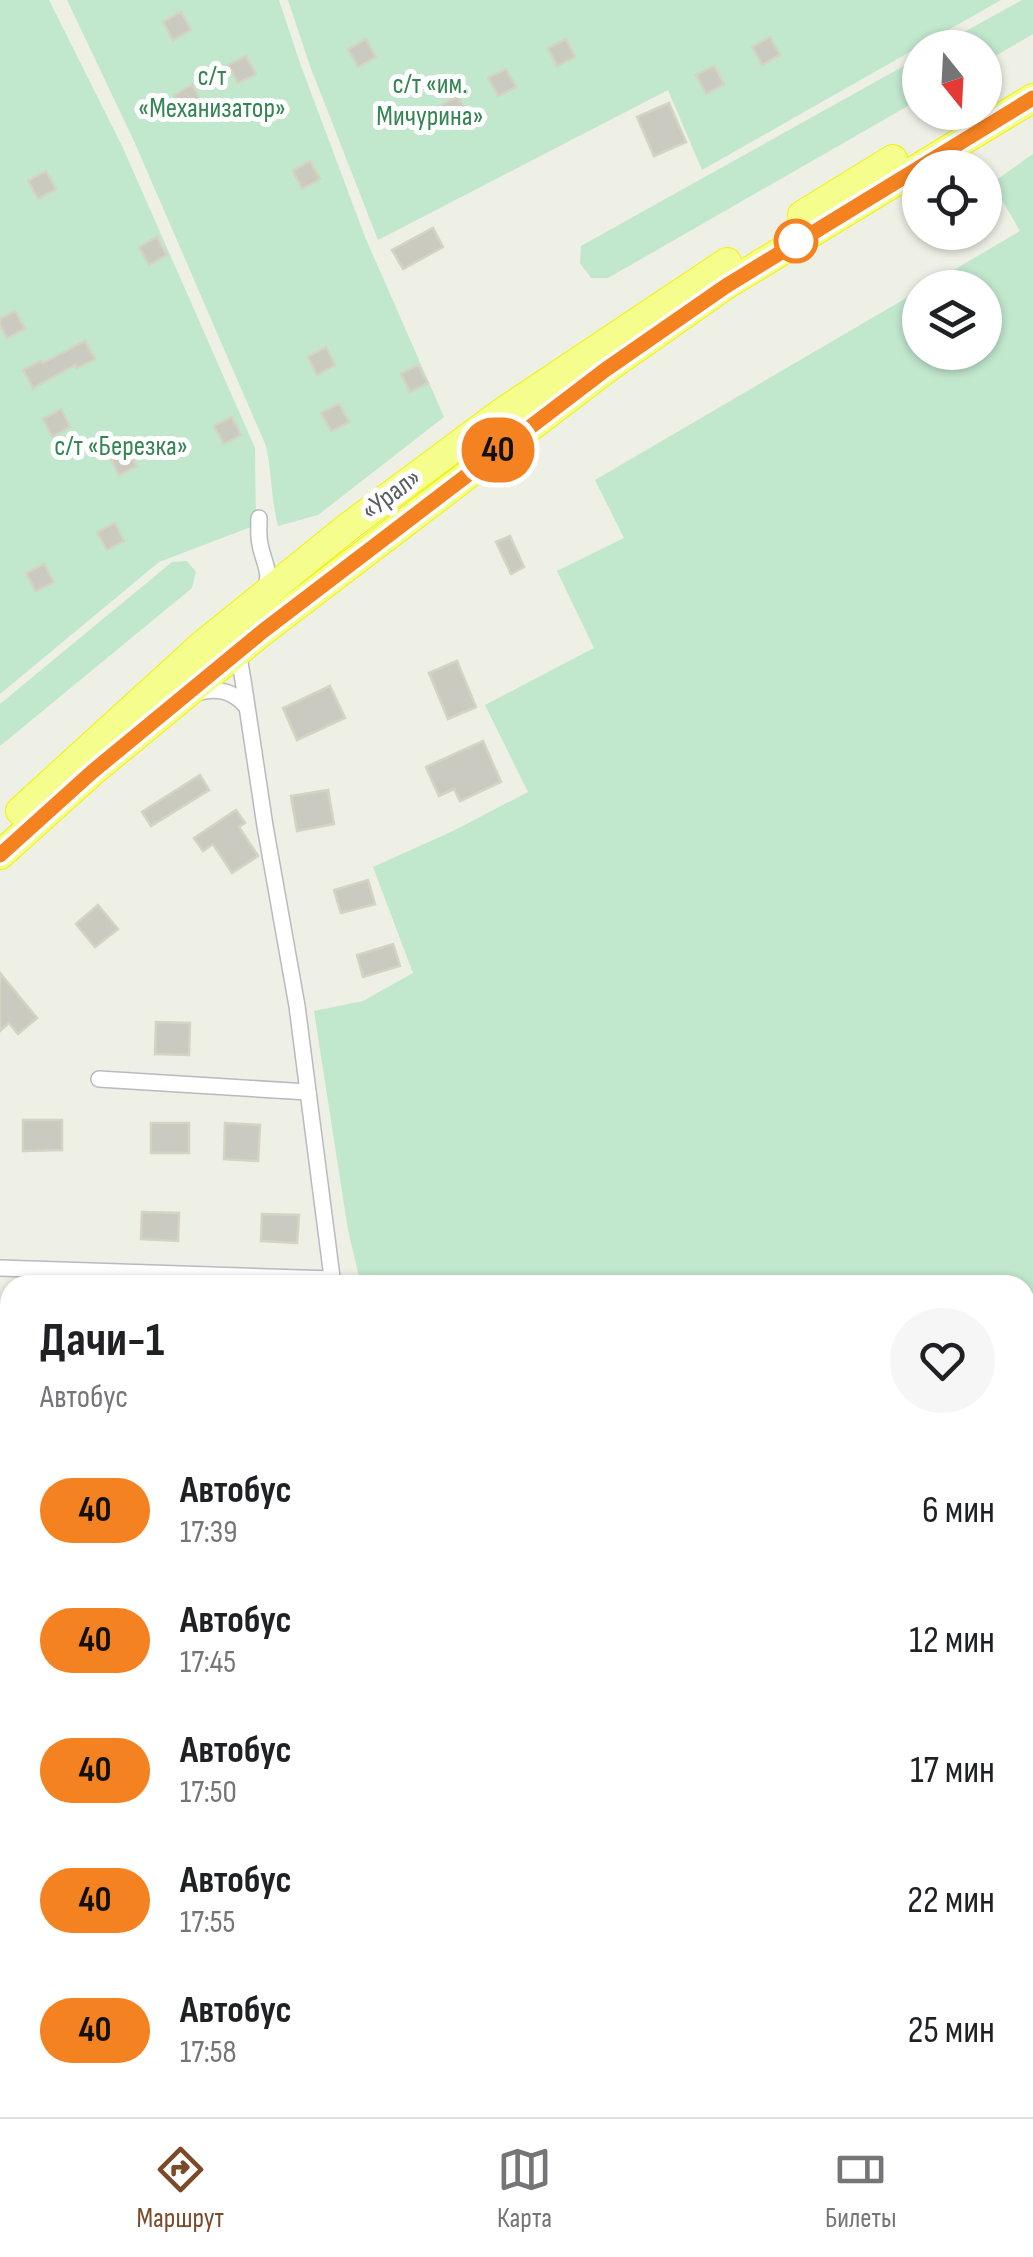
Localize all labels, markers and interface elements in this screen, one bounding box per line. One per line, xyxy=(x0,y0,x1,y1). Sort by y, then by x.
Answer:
north arrow xyxy=(902,30,1002,130)
map controls xyxy=(902,30,1002,370)
park label: с/т «Механизатор» xyxy=(138,60,286,125)
park label: с/т «им. Мичурина» xyxy=(376,68,484,133)
button: locate xyxy=(902,150,1002,250)
unlabelled marker xyxy=(775,220,817,262)
button: layers xyxy=(902,270,1002,370)
line badge: 40 xyxy=(453,418,543,482)
text: 40 xyxy=(482,429,514,472)
park label: с/т «Березка» xyxy=(54,430,188,463)
street label: «Урал» xyxy=(355,461,427,527)
button: heart xyxy=(890,1308,995,1413)
text: Дачи-1 xyxy=(40,1312,164,1369)
text: Автобус xyxy=(40,1378,128,1417)
text: Автобус xyxy=(180,1468,291,1513)
text: 6 мин xyxy=(922,1488,995,1533)
text: 40 xyxy=(79,1489,111,1532)
text: 17:39 xyxy=(180,1513,237,1552)
text: Автобус xyxy=(180,1598,291,1643)
text: 12 мин xyxy=(909,1618,995,1663)
text: 40 xyxy=(79,1619,111,1662)
text: 17:45 xyxy=(180,1643,236,1682)
text: Автобус xyxy=(180,1728,291,1773)
text: 17 мин xyxy=(910,1748,995,1793)
text: 40 xyxy=(79,1749,111,1792)
text: 17:50 xyxy=(180,1773,237,1812)
text: Автобус xyxy=(180,1858,291,1903)
text: 22 мин xyxy=(907,1878,995,1923)
text: 40 xyxy=(79,1879,111,1922)
text: 17:55 xyxy=(180,1903,235,1942)
text: Автобус xyxy=(180,1988,291,2033)
text: 25 мин xyxy=(908,2008,995,2053)
text: 40 xyxy=(79,2009,111,2052)
text: 17:58 xyxy=(180,2033,237,2072)
tab: Маршрут xyxy=(136,2142,224,2235)
tab: Карта xyxy=(497,2142,552,2235)
tab: Билеты xyxy=(825,2142,897,2235)

